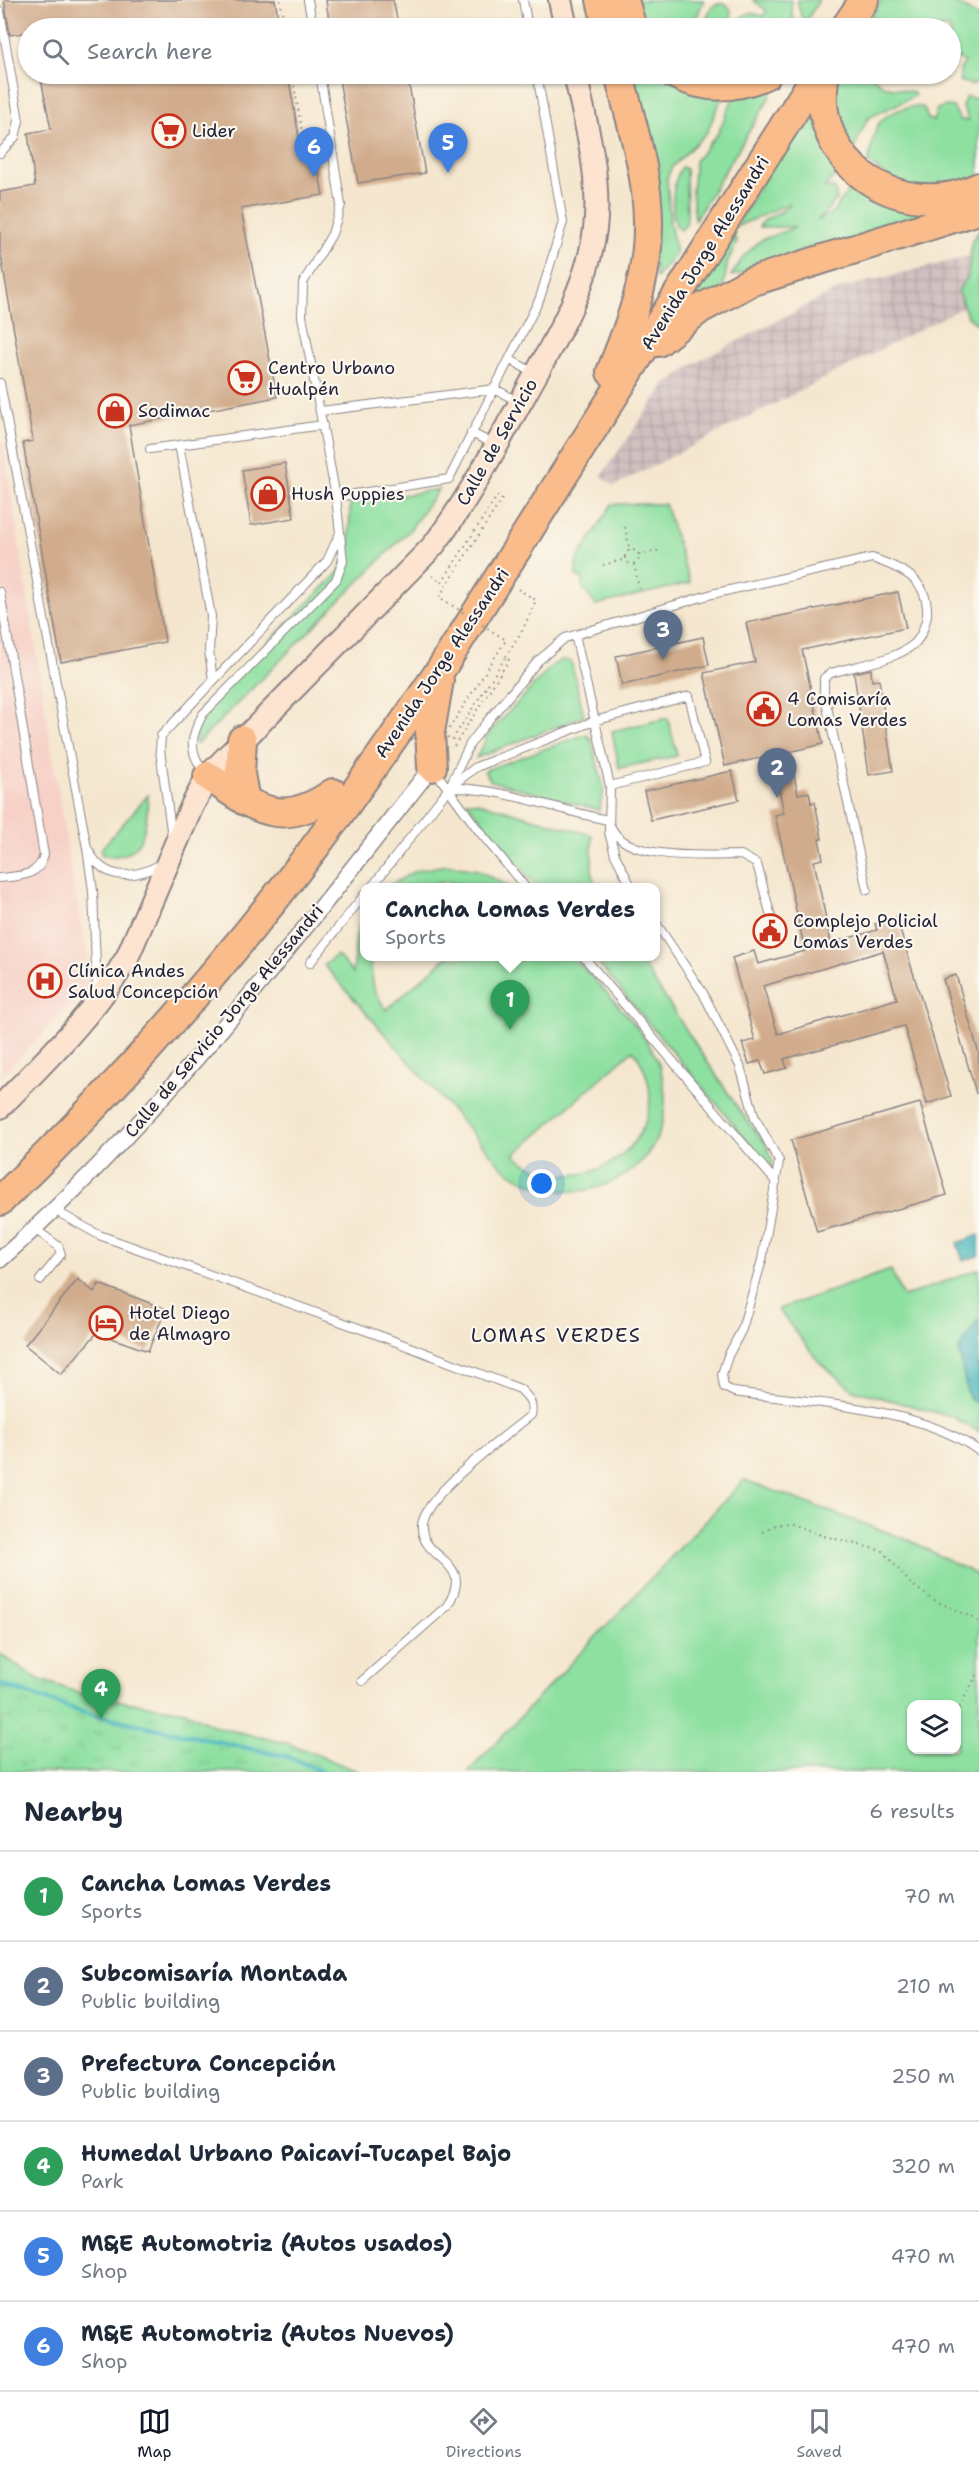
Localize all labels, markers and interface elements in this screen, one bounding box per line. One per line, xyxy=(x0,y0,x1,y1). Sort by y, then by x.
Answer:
search box xyxy=(18,18,961,84)
icon: search xyxy=(39,35,72,68)
text: Search here xyxy=(87,37,213,66)
supermarket icon: Lider xyxy=(151,113,187,149)
place label: Lider xyxy=(192,119,236,143)
pin: 5 xyxy=(428,124,468,173)
pin: 6 xyxy=(294,128,334,177)
street label: Avenida Jorge Alessandri xyxy=(635,151,775,355)
place label: Centro Urbano Hualpén xyxy=(268,356,395,401)
supermarket icon: Centro Urbano Hualpén xyxy=(227,360,263,396)
street label: Calle de Servicio xyxy=(451,374,543,510)
shop icon: Sodimac xyxy=(97,393,133,429)
place label: Sodimac xyxy=(138,399,210,423)
shop icon: Hush Puppies xyxy=(250,476,286,512)
place label: Hush Puppies xyxy=(291,482,405,506)
street label: Avenida Jorge Alessandri xyxy=(369,563,515,763)
pin: 3 xyxy=(644,610,682,660)
place label: 4 Comisaría Lomas Verdes xyxy=(787,687,907,732)
public building icon: 4 Comisaría Lomas Verdes xyxy=(746,691,782,727)
pin: 2 xyxy=(758,748,796,798)
popup xyxy=(360,883,660,961)
text: Cancha Lomas Verdes xyxy=(385,895,635,924)
street label: Calle de Servicio Jorge Alessandri xyxy=(119,899,329,1143)
place label: Complejo Policial Lomas Verdes xyxy=(793,909,938,954)
public building icon: Complejo Policial Lomas Verdes xyxy=(752,913,788,949)
text: Sports xyxy=(385,924,446,950)
place label: Clínica Andes Salud Concepción xyxy=(68,959,218,1004)
hospital icon: Clínica Andes Salud Concepción xyxy=(27,963,63,999)
pin: 1 xyxy=(490,980,530,1030)
your location xyxy=(527,1169,556,1198)
place label: Hotel Diego de Almagro xyxy=(129,1301,231,1346)
hotel icon: Hotel Diego de Almagro xyxy=(88,1305,124,1341)
district label: LOMAS VERDES xyxy=(471,1322,641,1348)
pin: 4 xyxy=(82,1670,120,1719)
map controls xyxy=(907,1700,961,1754)
button: layers xyxy=(907,1700,961,1754)
text: Nearby xyxy=(24,1794,123,1829)
text: 6 results xyxy=(869,1798,955,1824)
text: Cancha Lomas Verdes xyxy=(81,1869,331,1898)
text: 1 xyxy=(39,1883,48,1909)
text: 70 m xyxy=(903,1883,955,1909)
text: Sports xyxy=(81,1898,142,1924)
text: Subcomisaría Montada xyxy=(81,1959,347,1988)
text: 2 xyxy=(37,1973,51,1999)
text: 210 m xyxy=(896,1973,955,1999)
text: Public building xyxy=(81,1988,220,2014)
text: Prefectura Concepción xyxy=(81,2049,336,2078)
text: 3 xyxy=(37,2063,51,2089)
text: 250 m xyxy=(891,2063,955,2089)
text: Public building xyxy=(81,2078,220,2104)
text: Humedal Urbano Paicaví-Tucapel Bajo xyxy=(81,2139,511,2168)
text: 4 xyxy=(37,2153,51,2179)
text: 320 m xyxy=(891,2153,955,2179)
text: Park xyxy=(81,2168,124,2194)
text: M&E Automotriz (Autos usados) xyxy=(81,2229,452,2258)
text: 5 xyxy=(37,2243,50,2269)
text: 470 m xyxy=(891,2243,955,2269)
text: Shop xyxy=(81,2258,128,2284)
text: M&E Automotriz (Autos Nuevos) xyxy=(81,2319,454,2348)
text: 6 xyxy=(37,2333,51,2359)
text: 470 m xyxy=(891,2333,955,2359)
text: Shop xyxy=(81,2348,128,2374)
tab: Map xyxy=(137,2405,171,2462)
tab: Directions xyxy=(446,2405,522,2462)
tab: Saved xyxy=(796,2405,842,2462)

